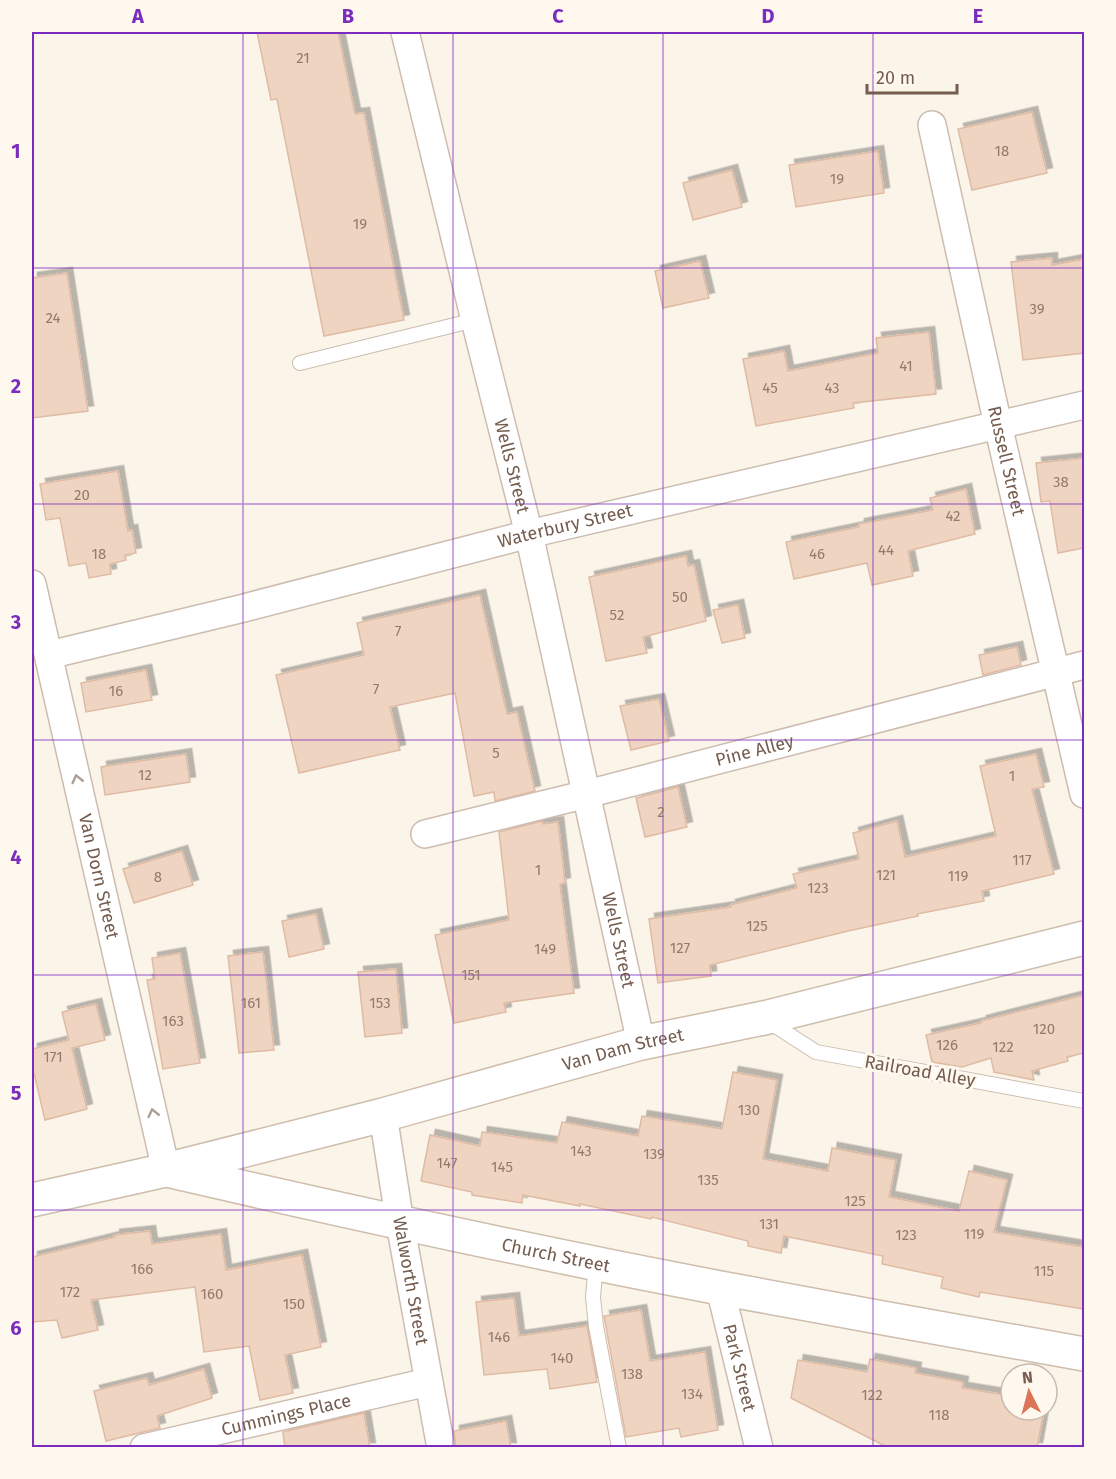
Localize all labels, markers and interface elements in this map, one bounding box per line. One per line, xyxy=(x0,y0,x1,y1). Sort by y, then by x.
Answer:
text: A xyxy=(131,4,145,28)
text: B xyxy=(342,4,354,28)
text: C xyxy=(552,4,564,28)
text: D xyxy=(761,4,775,28)
text: E xyxy=(973,4,983,28)
house number: 21 xyxy=(296,49,310,67)
scale bar xyxy=(867,57,957,95)
text: 20 m xyxy=(876,67,915,89)
text: 1 xyxy=(11,139,21,163)
house number: 18 xyxy=(995,142,1009,160)
house number: 19 xyxy=(830,170,844,188)
house number: 19 xyxy=(353,215,367,233)
house number: 39 xyxy=(1029,300,1045,318)
house number: 24 xyxy=(45,309,61,327)
house number: 41 xyxy=(899,357,913,375)
text: 2 xyxy=(11,374,21,398)
house number: 45 xyxy=(762,379,778,397)
house number: 43 xyxy=(824,379,840,397)
street label: Russell Street xyxy=(983,404,1030,518)
street label: Wells Street xyxy=(489,416,535,516)
house number: 38 xyxy=(1053,473,1069,491)
house number: 20 xyxy=(74,486,90,504)
street label: Waterbury Street xyxy=(495,499,635,553)
house number: 42 xyxy=(945,507,961,525)
house number: 44 xyxy=(878,541,894,559)
house number: 18 xyxy=(92,545,106,563)
house number: 46 xyxy=(809,545,825,563)
house number: 50 xyxy=(672,588,688,606)
house number: 52 xyxy=(610,606,624,624)
text: 3 xyxy=(10,610,21,634)
house number: 7 xyxy=(395,622,402,640)
house number: 7 xyxy=(373,680,380,698)
house number: 16 xyxy=(109,682,123,700)
street label: Pine Alley xyxy=(713,730,796,771)
house number: 5 xyxy=(492,744,500,762)
house number: 12 xyxy=(138,766,152,784)
house number: 1 xyxy=(1009,767,1015,785)
one-way arrow xyxy=(72,775,85,785)
house number: 2 xyxy=(657,803,665,821)
street label: Van Dorn Street xyxy=(74,812,124,942)
text: 4 xyxy=(10,845,22,869)
house number: 117 xyxy=(1012,851,1032,869)
house number: 1 xyxy=(535,861,541,879)
house number: 121 xyxy=(876,866,896,884)
house number: 119 xyxy=(948,867,968,885)
house number: 8 xyxy=(154,868,162,886)
house number: 123 xyxy=(807,879,829,897)
street label: Wells Street xyxy=(597,890,640,990)
house number: 125 xyxy=(746,917,768,935)
house number: 127 xyxy=(670,939,691,957)
house number: 149 xyxy=(534,940,556,958)
house number: 151 xyxy=(461,966,481,984)
house number: 161 xyxy=(241,994,261,1012)
house number: 153 xyxy=(369,994,391,1012)
house number: 163 xyxy=(162,1012,184,1030)
house number: 120 xyxy=(1033,1020,1055,1038)
street label: Van Dam Street xyxy=(560,1023,686,1075)
house number: 126 xyxy=(936,1036,958,1054)
house number: 122 xyxy=(992,1038,1014,1056)
house number: 171 xyxy=(43,1048,63,1066)
street label: Railroad Alley xyxy=(863,1050,977,1092)
text: 5 xyxy=(11,1081,22,1105)
house number: 130 xyxy=(738,1101,760,1119)
one-way arrow xyxy=(147,1108,160,1118)
house number: 143 xyxy=(570,1142,592,1160)
house number: 139 xyxy=(643,1145,665,1163)
house number: 147 xyxy=(437,1154,458,1172)
house number: 145 xyxy=(491,1158,513,1176)
house number: 135 xyxy=(697,1171,719,1189)
house number: 125 xyxy=(844,1192,866,1210)
street label: Walworth Street xyxy=(388,1215,433,1347)
house number: 131 xyxy=(759,1215,779,1233)
house number: 119 xyxy=(964,1225,984,1243)
house number: 123 xyxy=(895,1226,917,1244)
street label: Church Street xyxy=(500,1233,612,1277)
house number: 166 xyxy=(131,1260,153,1278)
house number: 115 xyxy=(1034,1262,1054,1280)
house number: 172 xyxy=(60,1283,80,1301)
house number: 160 xyxy=(201,1285,223,1303)
house number: 150 xyxy=(283,1295,305,1313)
text: 6 xyxy=(10,1316,22,1340)
street label: Park Street xyxy=(718,1322,761,1414)
house number: 146 xyxy=(488,1328,510,1346)
house number: 140 xyxy=(551,1349,573,1367)
north arrow xyxy=(999,1362,1059,1422)
house number: 138 xyxy=(621,1365,643,1383)
text: N xyxy=(1021,1368,1034,1388)
house number: 134 xyxy=(681,1385,703,1403)
house number: 122 xyxy=(861,1386,883,1404)
street label: Cummings Place xyxy=(219,1389,353,1441)
house number: 118 xyxy=(928,1406,950,1424)

